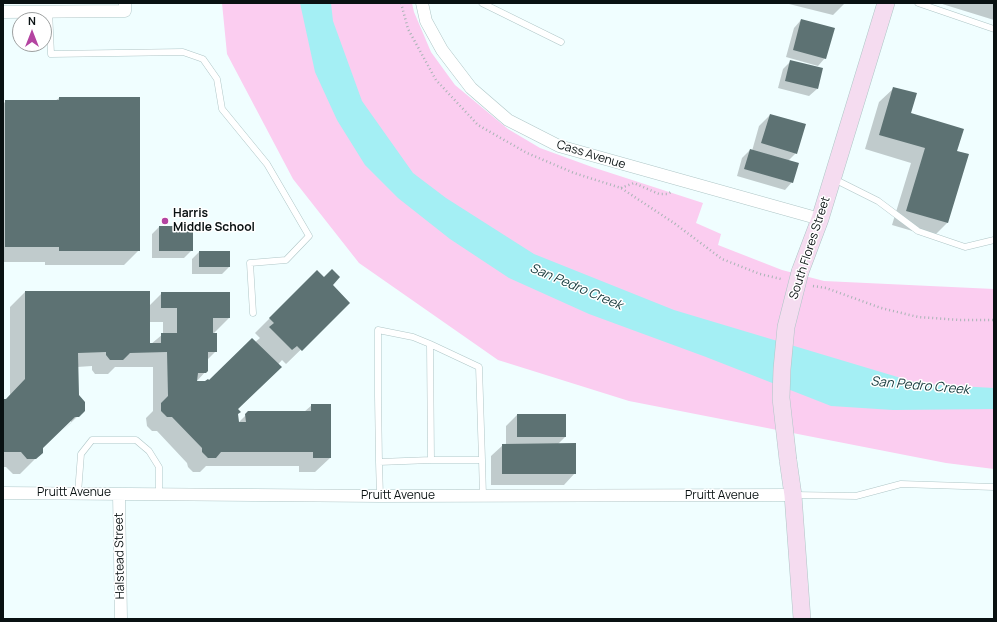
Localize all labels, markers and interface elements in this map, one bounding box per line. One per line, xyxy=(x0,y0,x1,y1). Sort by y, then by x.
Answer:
north arrow xyxy=(12,12,52,52)
text: N xyxy=(28,13,36,28)
street label: Cass Avenue xyxy=(555,138,627,172)
street label: South Flores Street xyxy=(787,195,833,301)
place label: Harris Middle School xyxy=(173,207,255,235)
marker: Harris Middle School xyxy=(160,216,170,226)
water label: San Pedro Creek xyxy=(527,260,625,314)
water label: San Pedro Creek xyxy=(870,374,970,398)
street label: Pruitt Avenue xyxy=(37,486,111,500)
street label: Pruitt Avenue xyxy=(361,489,435,503)
street label: Pruitt Avenue xyxy=(685,489,759,503)
street label: Halstead Street xyxy=(112,512,128,600)

